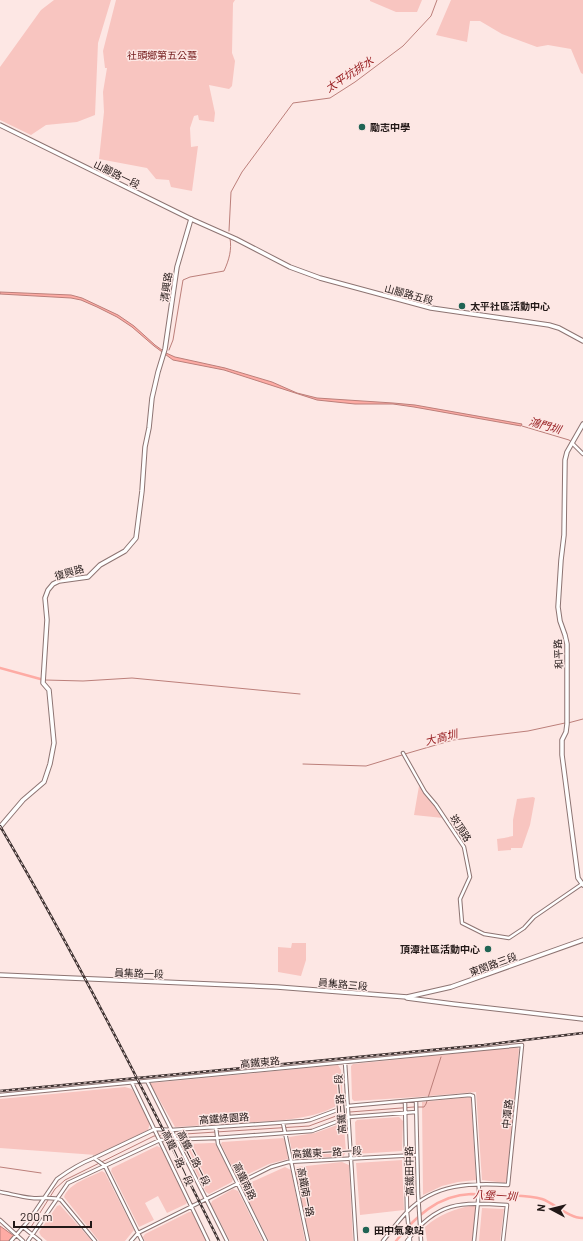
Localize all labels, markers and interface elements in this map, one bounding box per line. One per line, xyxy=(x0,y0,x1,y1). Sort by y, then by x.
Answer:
park label: 社頭鄉第五公墓 xyxy=(127,49,197,61)
water label: 太平坑排水 xyxy=(322,53,376,94)
place label: 勵志中學 xyxy=(370,121,410,133)
marker: 勵志中學 xyxy=(357,122,367,132)
street label: 山腳路一段 xyxy=(92,158,142,190)
street label: 清興路 xyxy=(158,271,174,303)
street label: 山腳路五段 xyxy=(383,282,435,306)
place label: 太平社區活動中心 xyxy=(470,300,550,312)
marker: 太平社區活動中心 xyxy=(457,301,467,311)
water label: 鴻門圳 xyxy=(527,414,565,436)
street label: 復興路 xyxy=(53,562,85,582)
street label: 和平路 xyxy=(551,639,565,669)
water label: 大高圳 xyxy=(423,726,461,747)
street label: 崁頂路 xyxy=(448,812,474,844)
place label: 頂潭社區活動中心 xyxy=(400,943,480,955)
marker: 頂潭社區活動中心 xyxy=(483,944,493,954)
street label: 東閔路三段 xyxy=(467,950,519,978)
street label: 員集路一段 xyxy=(114,966,164,980)
street label: 員集路三段 xyxy=(318,976,368,992)
street label: 高鐵東路 xyxy=(240,1054,280,1070)
street label: 高鐵三路一段 xyxy=(332,1074,348,1134)
street label: 中潭路 xyxy=(499,1098,515,1130)
street label: 高鐵綠園路 xyxy=(199,1110,249,1126)
street label: 高鐵一路一段 xyxy=(160,1128,196,1188)
street label: 高鐵二路一段 xyxy=(175,1129,213,1187)
street label: 高鐵東一路一段 xyxy=(292,1144,362,1160)
street label: 高鐵田中路 xyxy=(403,1146,415,1196)
street label: 高鐵南路 xyxy=(231,1160,259,1202)
street label: 高鐵南一路 xyxy=(295,1166,317,1218)
water label: 八堡一圳 xyxy=(473,1187,519,1203)
north arrow xyxy=(531,1189,571,1229)
scale bar xyxy=(14,1203,91,1229)
text: N xyxy=(534,1203,547,1212)
text: 200 m xyxy=(20,1209,52,1223)
place label: 田中氣象站 xyxy=(374,1224,424,1236)
marker: 田中氣象站 xyxy=(361,1225,371,1235)

